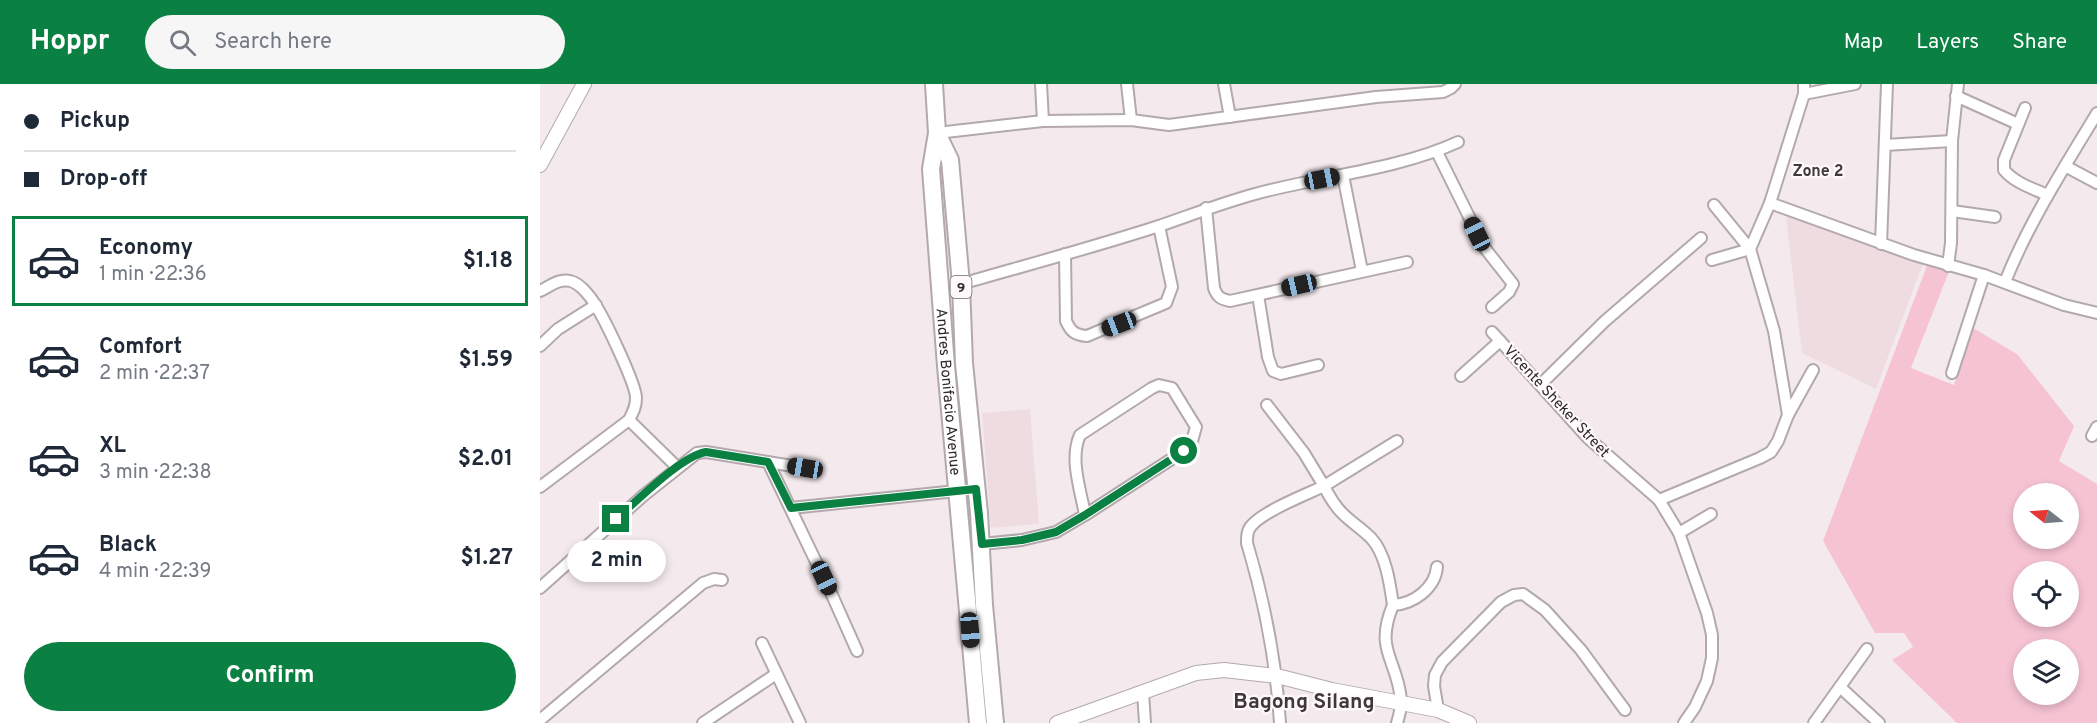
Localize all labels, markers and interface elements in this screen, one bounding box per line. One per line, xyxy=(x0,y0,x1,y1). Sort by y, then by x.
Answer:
search box xyxy=(145,15,565,69)
text: Hoppr xyxy=(30,24,109,60)
icon: search xyxy=(166,26,199,59)
text: Search here xyxy=(214,29,332,56)
text: Map xyxy=(1844,29,1883,56)
text: Layers xyxy=(1916,29,1979,56)
text: Share xyxy=(2012,29,2067,56)
text: Pickup xyxy=(60,108,130,135)
district label: Zone 2 xyxy=(1792,162,1844,182)
text: Drop-off xyxy=(60,166,147,193)
car xyxy=(1303,167,1341,191)
car xyxy=(1461,214,1493,254)
icon: car xyxy=(27,234,81,288)
text: Economy xyxy=(99,235,193,262)
text: $1.18 xyxy=(463,248,513,275)
text: 1 min · 22:36 xyxy=(99,262,207,288)
car xyxy=(1279,272,1319,298)
road number: 9 xyxy=(950,276,972,298)
street label: Andres Bonifacio Avenue xyxy=(931,308,964,476)
car xyxy=(1099,309,1139,339)
icon: car xyxy=(27,333,81,387)
text: Comfort xyxy=(99,334,182,361)
street label: Vicente Sheker Street xyxy=(1499,342,1613,462)
text: $1.59 xyxy=(458,347,513,374)
text: 2 min · 22:37 xyxy=(99,361,210,387)
icon: car xyxy=(27,432,81,486)
text: XL xyxy=(99,433,126,460)
route start xyxy=(1170,437,1197,464)
text: $2.01 xyxy=(458,446,513,473)
car xyxy=(786,456,824,480)
text: 3 min · 22:38 xyxy=(99,460,212,486)
north arrow xyxy=(2013,483,2079,549)
map controls xyxy=(2013,483,2079,705)
route end xyxy=(602,505,629,532)
icon: car xyxy=(27,531,81,585)
text: Black xyxy=(99,532,157,559)
callout: 2 min xyxy=(566,540,665,582)
text: $1.27 xyxy=(460,545,513,572)
text: 2 min xyxy=(590,548,643,574)
car xyxy=(808,558,840,598)
text: 4 min · 22:39 xyxy=(99,559,211,585)
button: locate xyxy=(2013,561,2079,627)
car xyxy=(959,611,981,649)
button: layers xyxy=(2013,639,2079,705)
button: Confirm xyxy=(24,642,516,711)
district label: Bagong Silang xyxy=(1233,689,1375,716)

